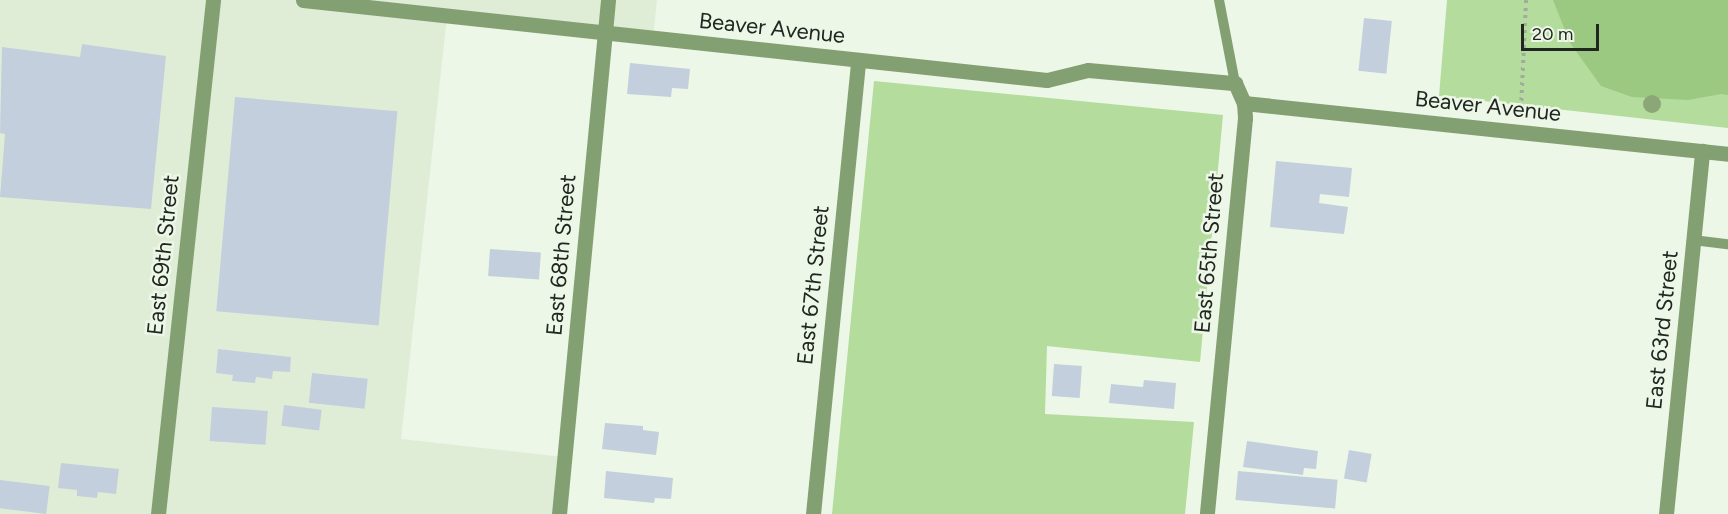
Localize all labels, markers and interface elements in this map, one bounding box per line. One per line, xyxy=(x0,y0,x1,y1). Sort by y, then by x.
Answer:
street label: Beaver Avenue xyxy=(698,7,846,49)
scale bar xyxy=(1524,12,1602,50)
text: 20 m xyxy=(1532,23,1573,45)
street label: Beaver Avenue xyxy=(1414,85,1562,127)
street label: East 65th Street xyxy=(1189,172,1229,334)
street label: East 68th Street xyxy=(541,173,581,337)
street label: East 69th Street xyxy=(141,174,185,336)
street label: East 67th Street xyxy=(792,204,834,366)
street label: East 63rd Street xyxy=(1641,249,1683,411)

